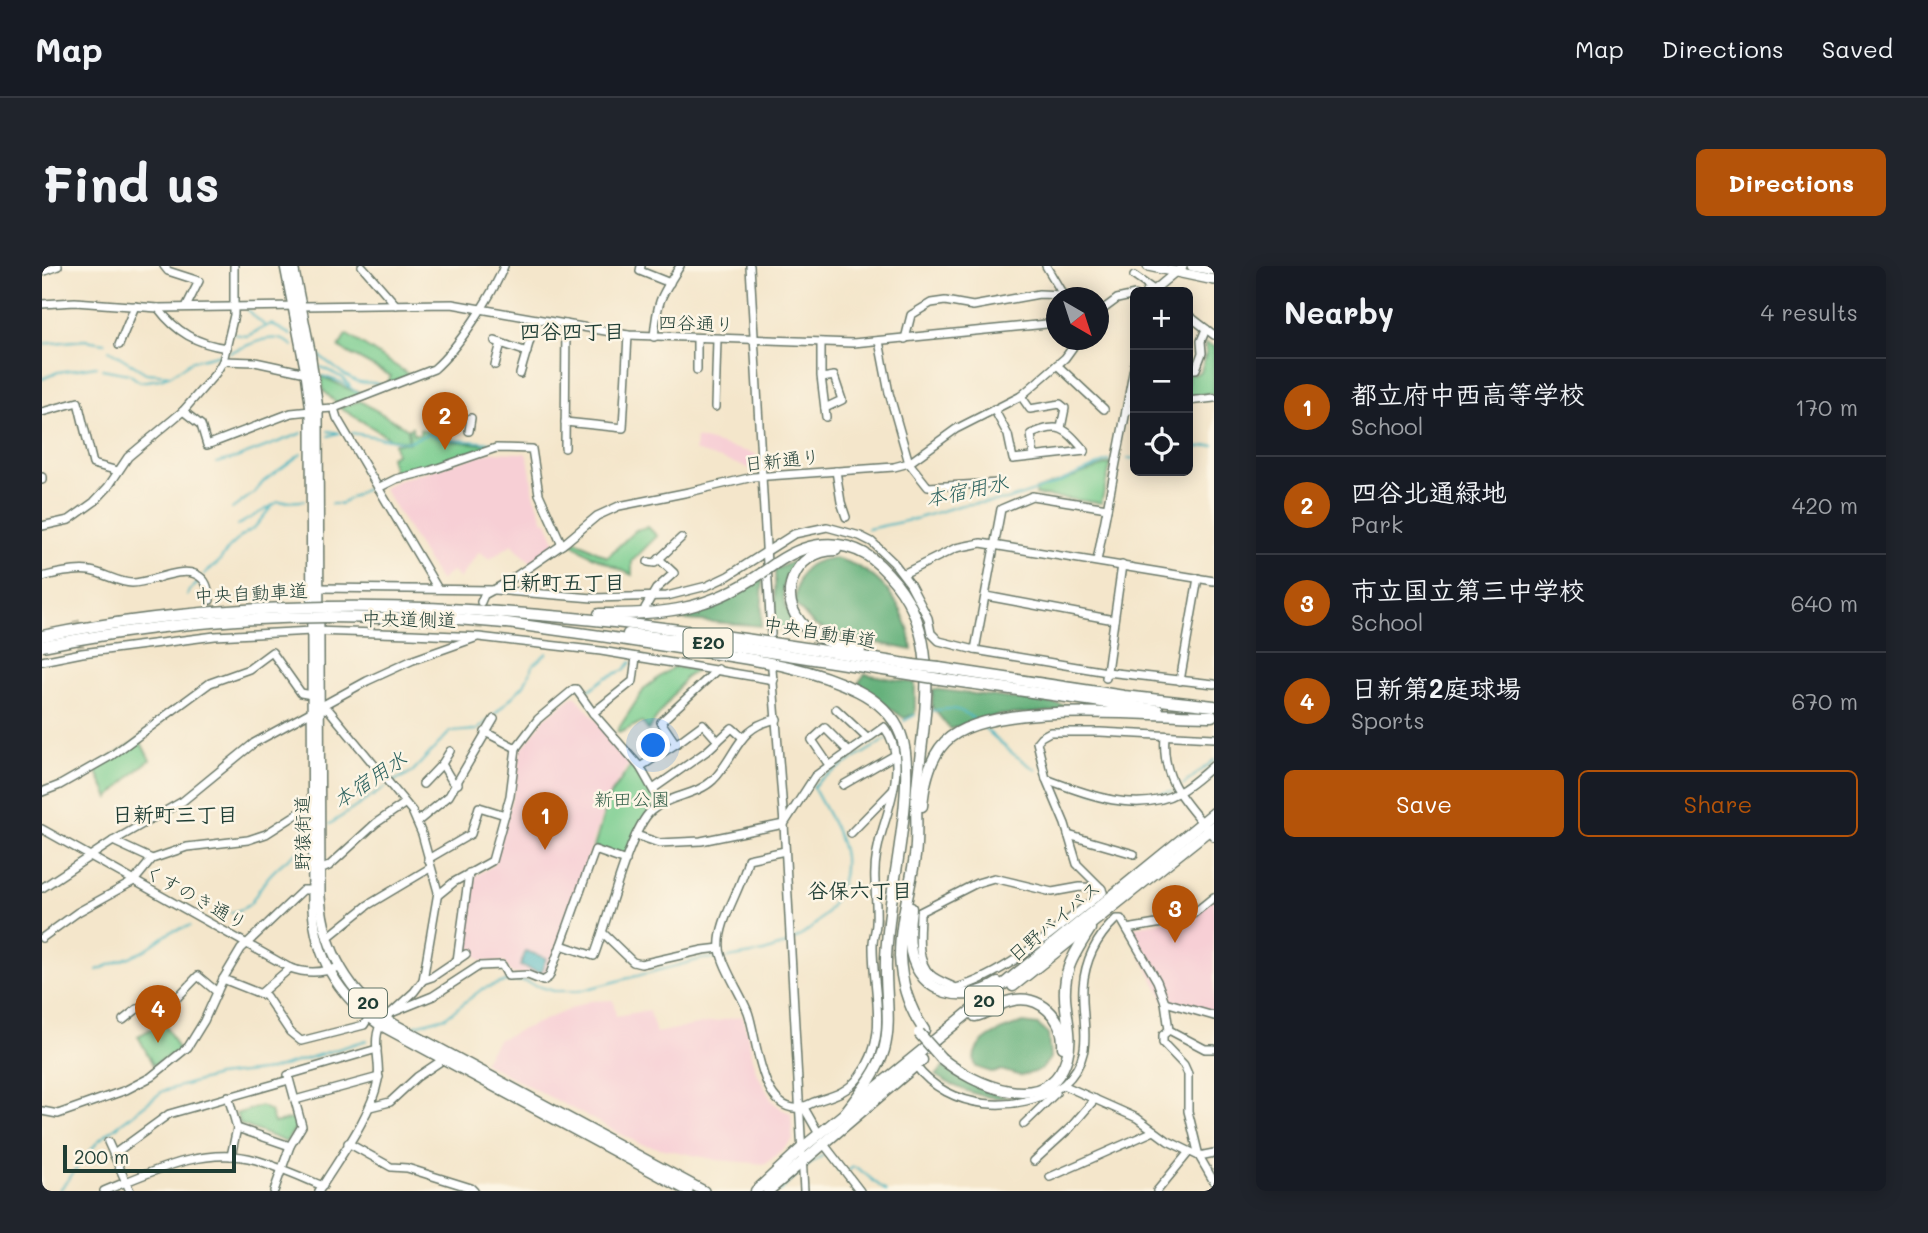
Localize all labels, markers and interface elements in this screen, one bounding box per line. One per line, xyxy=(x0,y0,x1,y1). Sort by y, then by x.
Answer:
text: Map xyxy=(35,27,103,70)
text: Map xyxy=(1575,33,1624,64)
text: Directions xyxy=(1662,33,1784,64)
text: Saved xyxy=(1822,33,1893,64)
button: Directions xyxy=(1696,149,1886,216)
text: Find us xyxy=(42,151,220,214)
north arrow xyxy=(1046,287,1109,350)
map controls xyxy=(1130,287,1193,476)
button: + xyxy=(1130,287,1193,350)
text: Nearby xyxy=(1284,292,1394,332)
text: 4 results xyxy=(1761,297,1858,327)
street label: 四谷通り xyxy=(658,309,734,336)
district label: 四谷四丁目 xyxy=(520,317,625,344)
button: − xyxy=(1130,350,1193,413)
text: 都立府中西高等学校 xyxy=(1351,377,1585,411)
pin: 2 xyxy=(422,392,468,450)
text: 1 xyxy=(1302,392,1312,422)
text: 170 m xyxy=(1795,392,1858,422)
text: School xyxy=(1351,411,1424,441)
button: locate xyxy=(1130,413,1193,476)
street label: 日新通り xyxy=(743,443,821,476)
water label: 本宿用水 xyxy=(923,468,1011,511)
text: 四谷北通緑地 xyxy=(1351,475,1507,509)
text: 2 xyxy=(1301,490,1313,520)
text: 420 m xyxy=(1792,490,1858,520)
text: Park xyxy=(1351,509,1403,539)
district label: 日新町五丁目 xyxy=(499,568,625,595)
text: 市立国立第三中学校 xyxy=(1351,573,1585,607)
street label: 中央自動車道 xyxy=(193,577,309,608)
text: 3 xyxy=(1300,588,1314,618)
text: 640 m xyxy=(1791,588,1858,618)
street label: 中央道側道 xyxy=(361,605,457,632)
text: School xyxy=(1351,607,1424,637)
street label: 中央自動車道 xyxy=(762,610,878,653)
road number: E20 xyxy=(684,628,732,657)
text: 日新第2庭球場 xyxy=(1351,671,1522,705)
text: 4 xyxy=(1300,686,1314,716)
text: 670 m xyxy=(1791,686,1858,716)
text: Sports xyxy=(1351,705,1425,735)
your location xyxy=(636,728,670,762)
water label: 本宿用水 xyxy=(327,744,412,813)
button: Save xyxy=(1284,770,1564,837)
button: Share xyxy=(1578,770,1858,837)
park label: 新田公園 xyxy=(594,786,670,811)
pin: 1 xyxy=(522,792,568,850)
street label: 野猿街道 xyxy=(289,795,314,871)
district label: 日新町三丁目 xyxy=(112,800,238,827)
street label: くすのき通り xyxy=(140,858,252,935)
street label: 日野バイパス xyxy=(1002,875,1105,967)
district label: 谷保六丁目 xyxy=(808,876,913,903)
pin: 3 xyxy=(1152,885,1198,943)
pin: 4 xyxy=(135,985,181,1043)
road number: 20 xyxy=(965,986,1003,1016)
road number: 20 xyxy=(349,988,387,1018)
scale bar xyxy=(63,1142,236,1174)
text: 200 m xyxy=(74,1144,129,1169)

